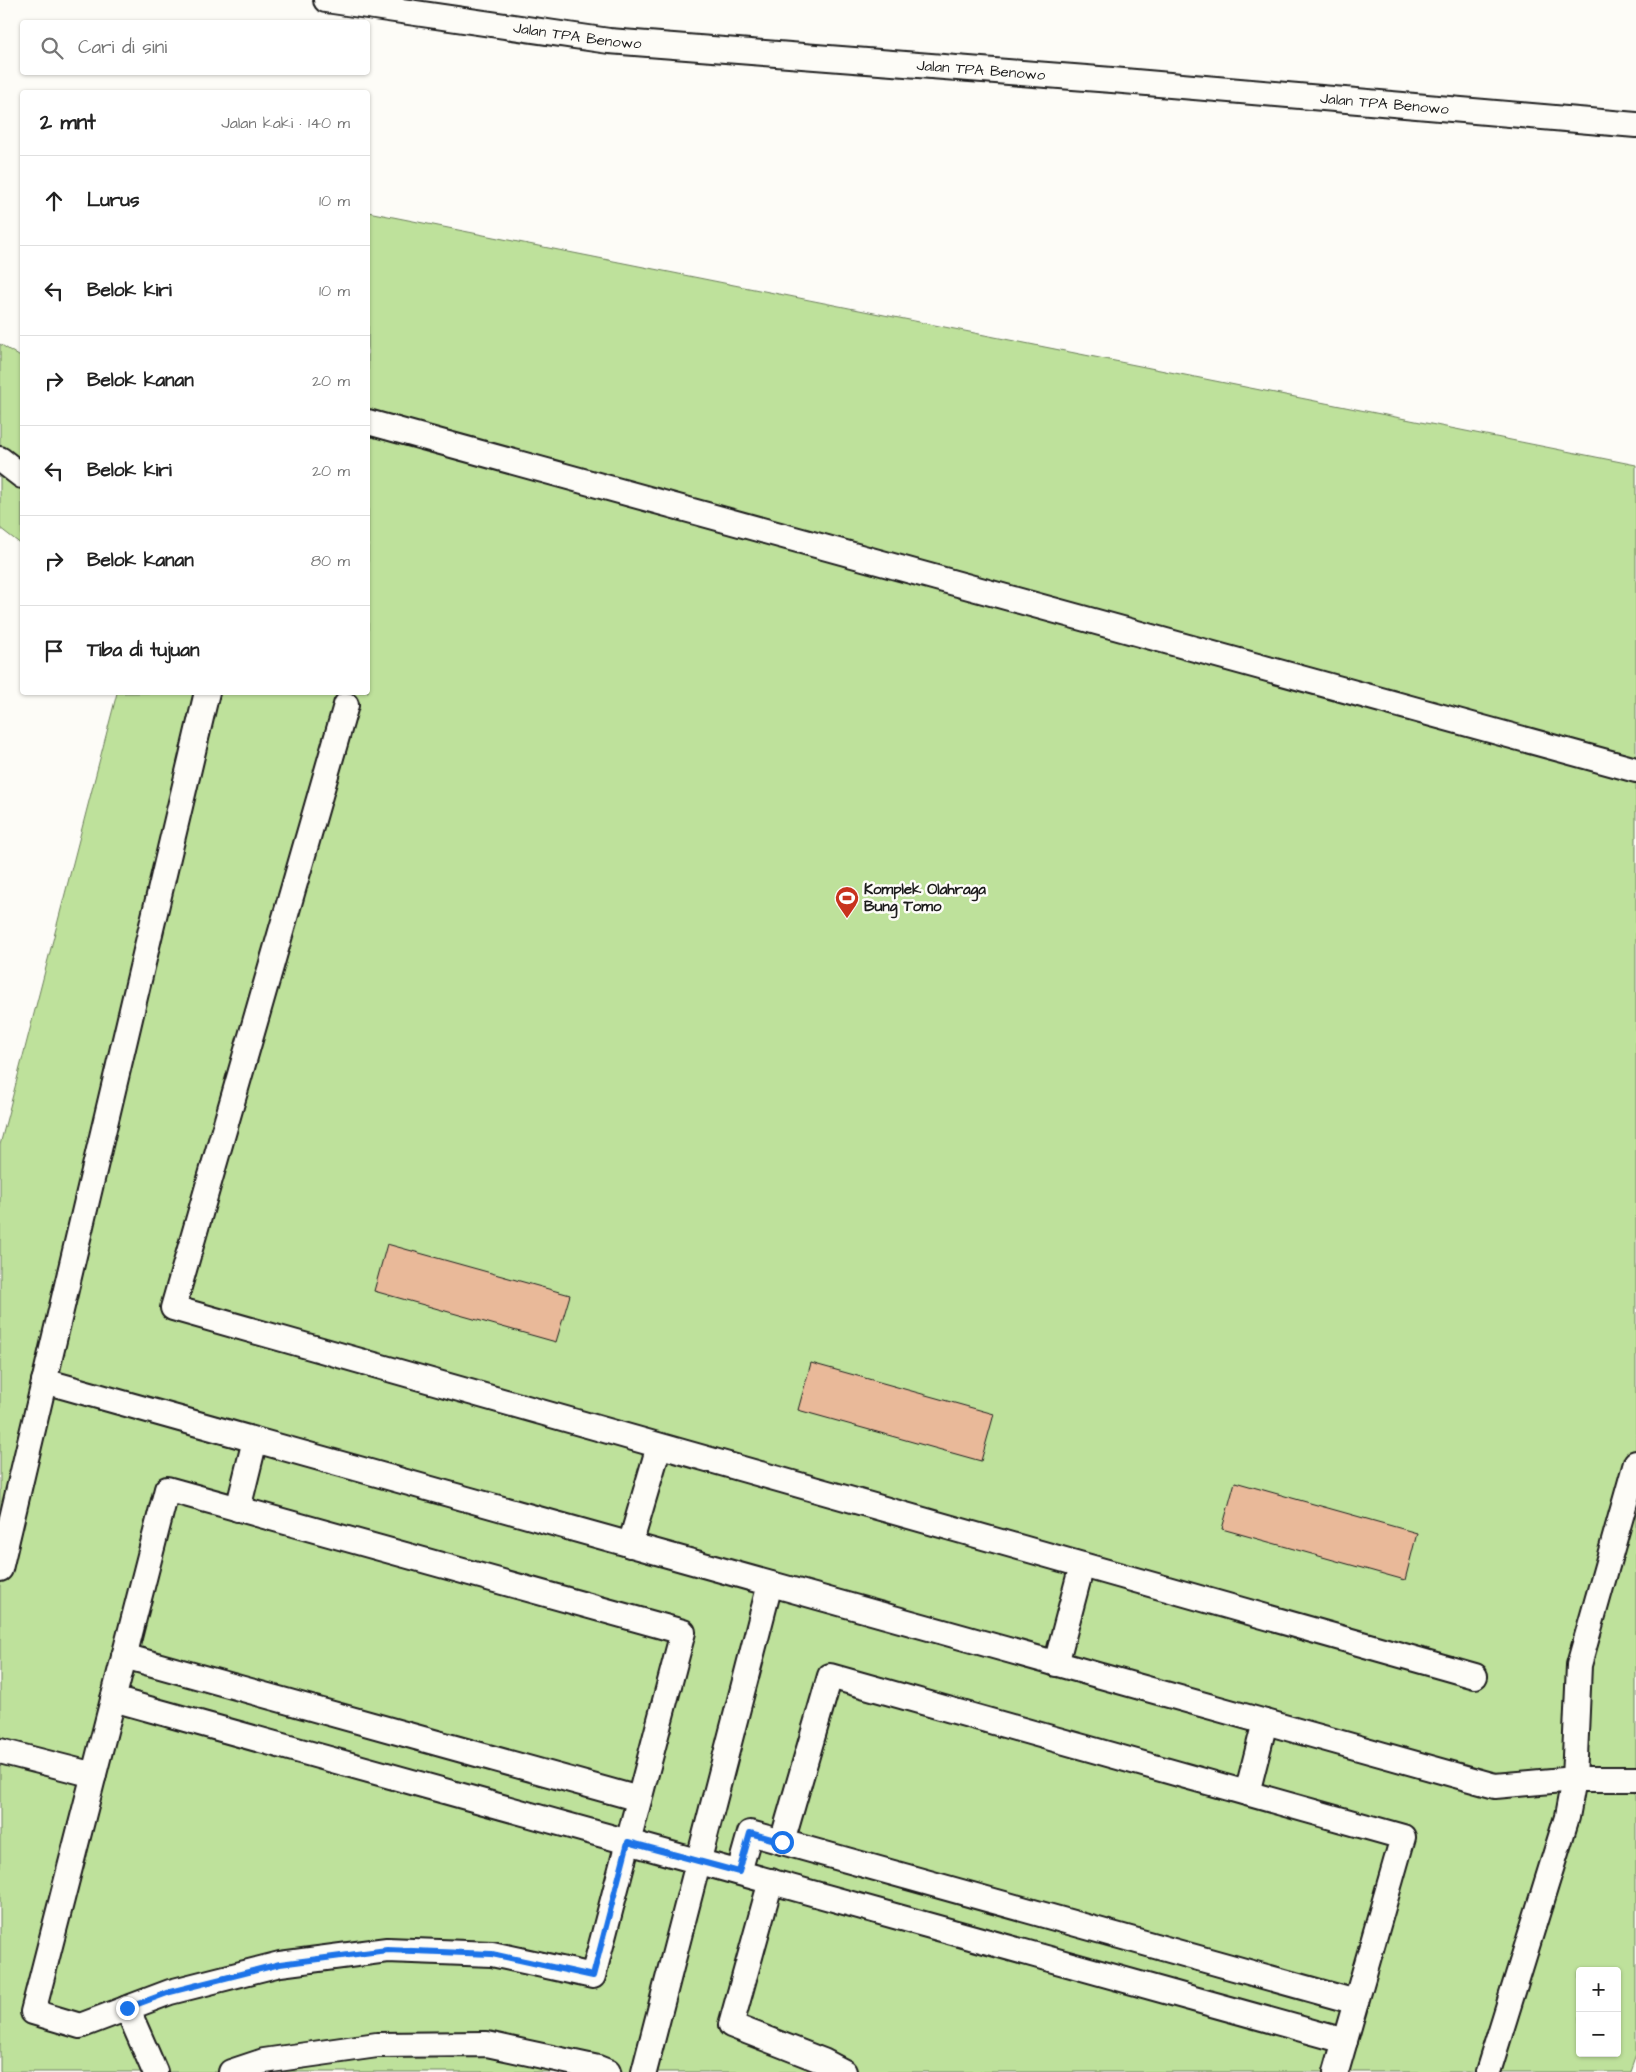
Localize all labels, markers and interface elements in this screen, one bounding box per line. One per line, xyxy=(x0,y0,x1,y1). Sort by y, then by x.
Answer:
street label: Jalan TPA Benowo xyxy=(512,17,643,55)
search box xyxy=(20,20,370,75)
icon: search xyxy=(38,34,66,62)
text: Cari di sini xyxy=(78,34,167,61)
street label: Jalan TPA Benowo xyxy=(916,55,1047,86)
street label: Jalan TPA Benowo xyxy=(1319,88,1450,120)
text: 2 mnt xyxy=(40,108,96,137)
text: Jalan kaki · 140 m xyxy=(221,112,350,134)
icon: ahead xyxy=(40,187,68,215)
text: Lurus xyxy=(87,187,139,214)
text: 10 m xyxy=(319,190,350,212)
icon: left xyxy=(40,277,68,305)
text: Belok kiri xyxy=(87,277,172,304)
text: 10 m xyxy=(319,280,350,302)
icon: right xyxy=(40,367,68,395)
text: Belok kanan xyxy=(87,367,194,394)
text: 20 m xyxy=(312,370,350,392)
icon: left xyxy=(40,457,68,485)
text: Belok kiri xyxy=(87,457,172,484)
text: 20 m xyxy=(312,460,350,482)
icon: right xyxy=(40,547,68,575)
text: Belok kanan xyxy=(87,547,194,574)
text: 80 m xyxy=(311,550,350,572)
icon: arrive xyxy=(40,637,68,665)
text: Tiba di tujuan xyxy=(87,637,199,664)
place label: Komplek Olahraga Bung Tomo xyxy=(864,879,986,919)
sports icon: Komplek Olahraga Bung Tomo xyxy=(834,885,860,919)
route start xyxy=(771,1831,794,1854)
map controls xyxy=(1576,1967,1621,2057)
button: + xyxy=(1576,1967,1621,2012)
route end xyxy=(116,1997,139,2020)
button: − xyxy=(1576,2012,1621,2057)

